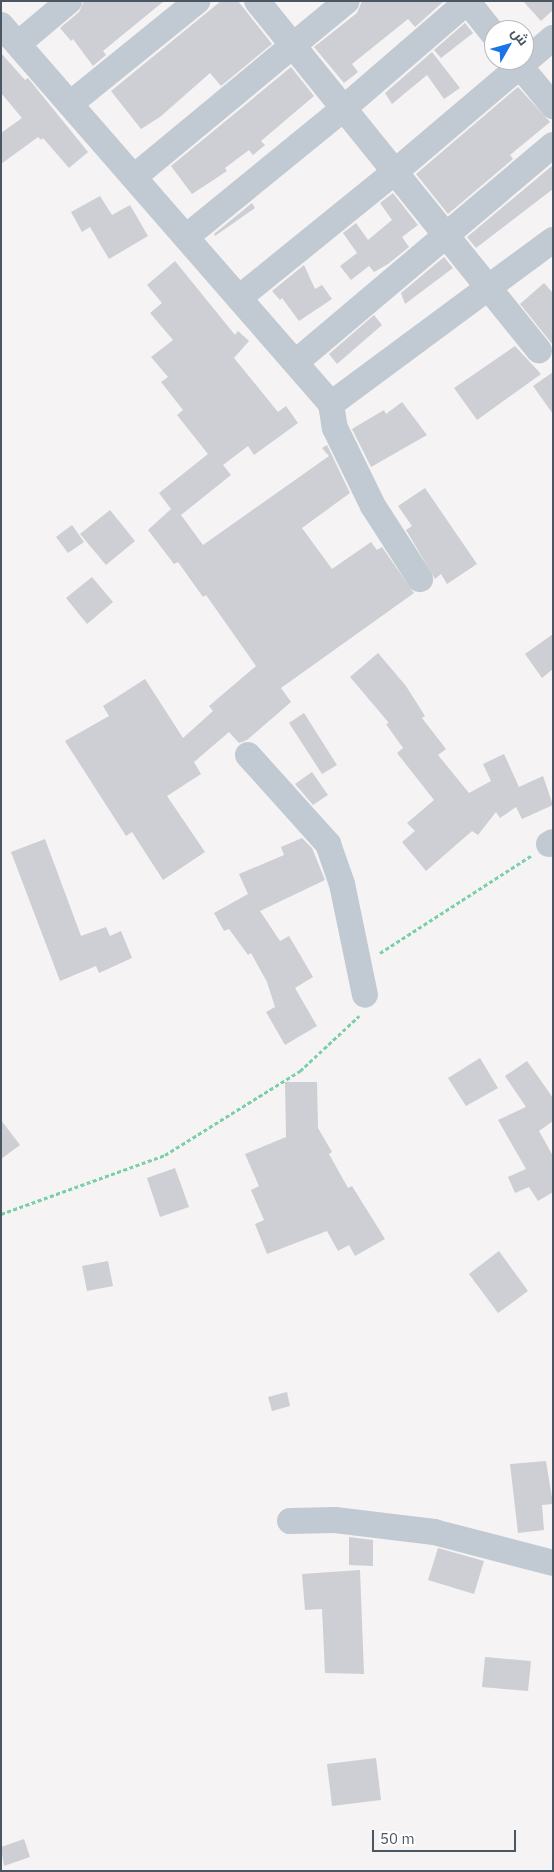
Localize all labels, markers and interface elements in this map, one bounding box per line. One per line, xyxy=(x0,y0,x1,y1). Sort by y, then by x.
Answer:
north arrow xyxy=(484,20,534,70)
text: ش xyxy=(507,24,533,49)
scale bar xyxy=(374,1820,518,1852)
text: 50 m xyxy=(380,1829,415,1848)

